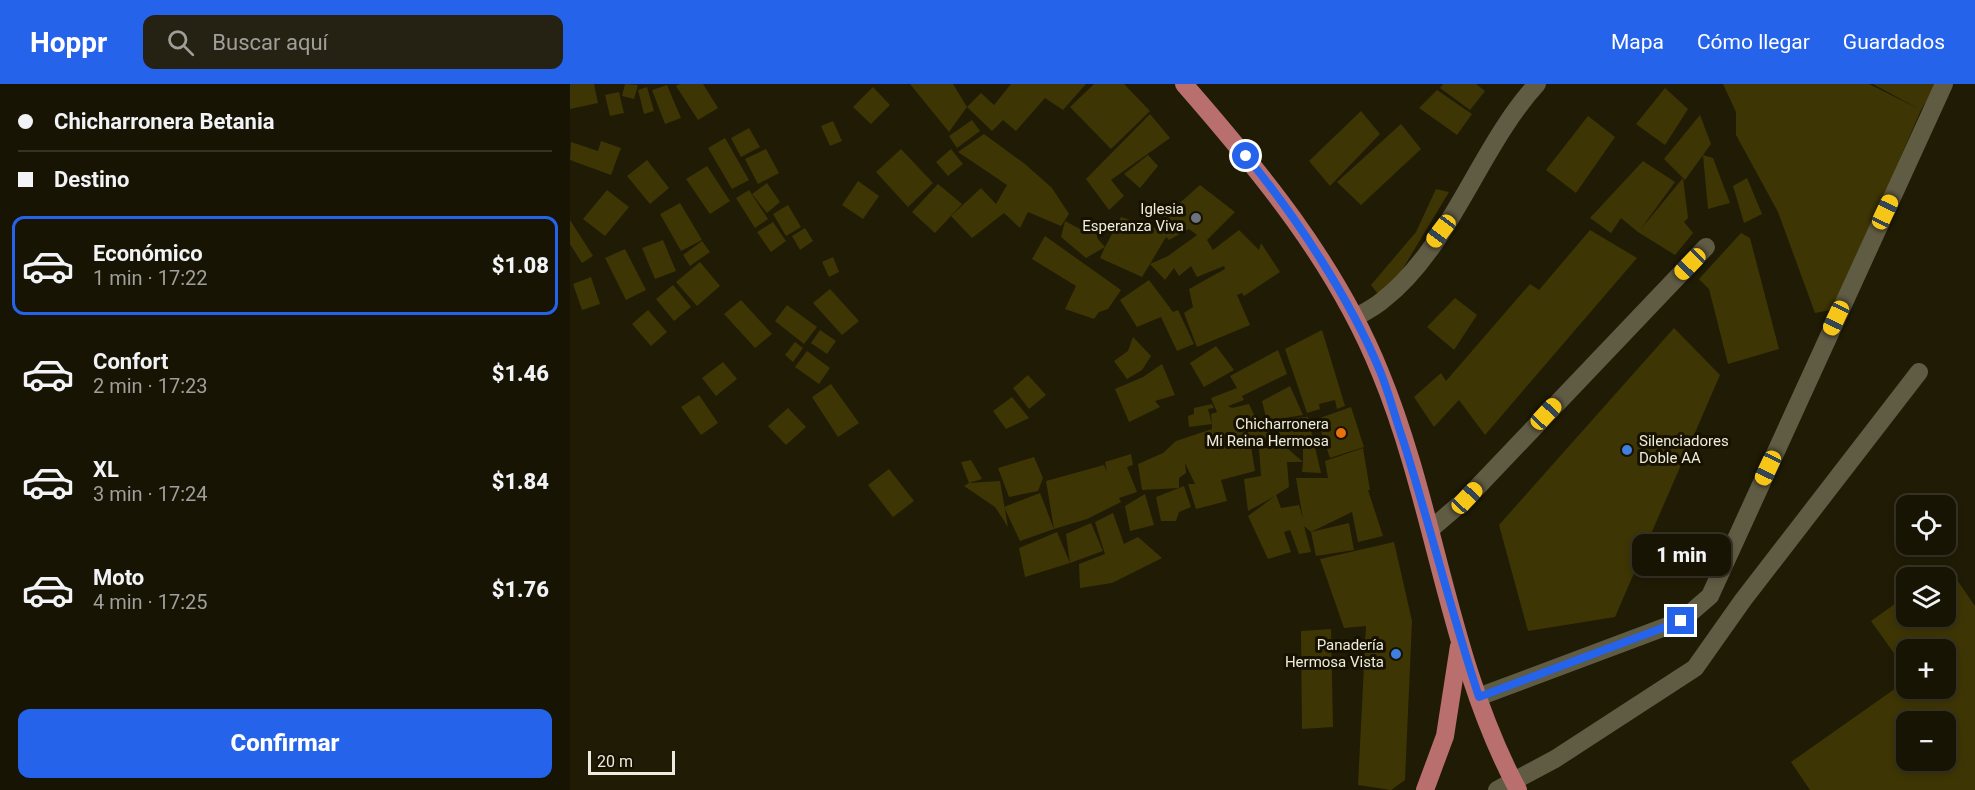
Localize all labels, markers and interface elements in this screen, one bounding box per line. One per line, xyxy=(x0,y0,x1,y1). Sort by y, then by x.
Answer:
search box xyxy=(143,15,563,69)
text: Hoppr xyxy=(30,26,107,59)
icon: search xyxy=(164,26,197,59)
text: Buscar aquí xyxy=(212,30,328,55)
text: Mapa xyxy=(1611,30,1664,54)
text: Cómo llegar xyxy=(1697,30,1810,54)
text: Guardados xyxy=(1843,30,1945,54)
text: Chicharronera Betania xyxy=(54,109,275,134)
route start xyxy=(1232,142,1259,169)
text: Destino xyxy=(54,167,130,192)
car xyxy=(1869,192,1901,232)
place label: Iglesia Esperanza Viva xyxy=(1082,200,1184,235)
marker: Iglesia Esperanza Viva xyxy=(1189,211,1203,225)
car xyxy=(1423,211,1459,251)
icon: car xyxy=(21,239,75,293)
text: Económico xyxy=(93,241,203,266)
car xyxy=(1671,245,1709,283)
text: $1.08 xyxy=(492,253,549,278)
text: 1 min · 17:22 xyxy=(93,266,208,290)
car xyxy=(1820,298,1852,338)
icon: car xyxy=(21,347,75,401)
text: Confort xyxy=(93,349,168,374)
text: $1.46 xyxy=(492,361,549,386)
text: 2 min · 17:23 xyxy=(93,374,208,398)
car xyxy=(1527,395,1565,433)
place label: Chicharronera Mi Reina Hermosa xyxy=(1206,415,1329,450)
marker: Chicharronera Mi Reina Hermosa xyxy=(1334,426,1348,440)
place label: Silenciadores Doble AA xyxy=(1639,432,1729,467)
marker: Silenciadores Doble AA xyxy=(1620,443,1634,457)
car xyxy=(1752,448,1784,488)
icon: car xyxy=(21,455,75,509)
text: XL xyxy=(93,457,119,482)
text: $1.84 xyxy=(492,469,549,494)
car xyxy=(1448,479,1486,517)
text: 3 min · 17:24 xyxy=(93,482,208,506)
map controls xyxy=(1896,495,1956,771)
button: locate xyxy=(1896,495,1956,555)
callout: 1 min xyxy=(1632,534,1730,576)
text: 1 min xyxy=(1656,543,1707,567)
icon: car xyxy=(21,563,75,617)
text: Moto xyxy=(93,565,144,590)
button: layers xyxy=(1896,567,1956,627)
text: $1.76 xyxy=(492,577,549,602)
text: 4 min · 17:25 xyxy=(93,590,208,614)
route end xyxy=(1667,607,1694,634)
place label: Panadería Hermosa Vista xyxy=(1285,636,1384,671)
button: + xyxy=(1896,639,1956,699)
marker: Panadería Hermosa Vista xyxy=(1389,647,1403,661)
button: Confirmar xyxy=(18,709,552,778)
button: − xyxy=(1896,711,1956,771)
scale bar xyxy=(588,748,675,776)
text: 20 m xyxy=(597,752,633,771)

